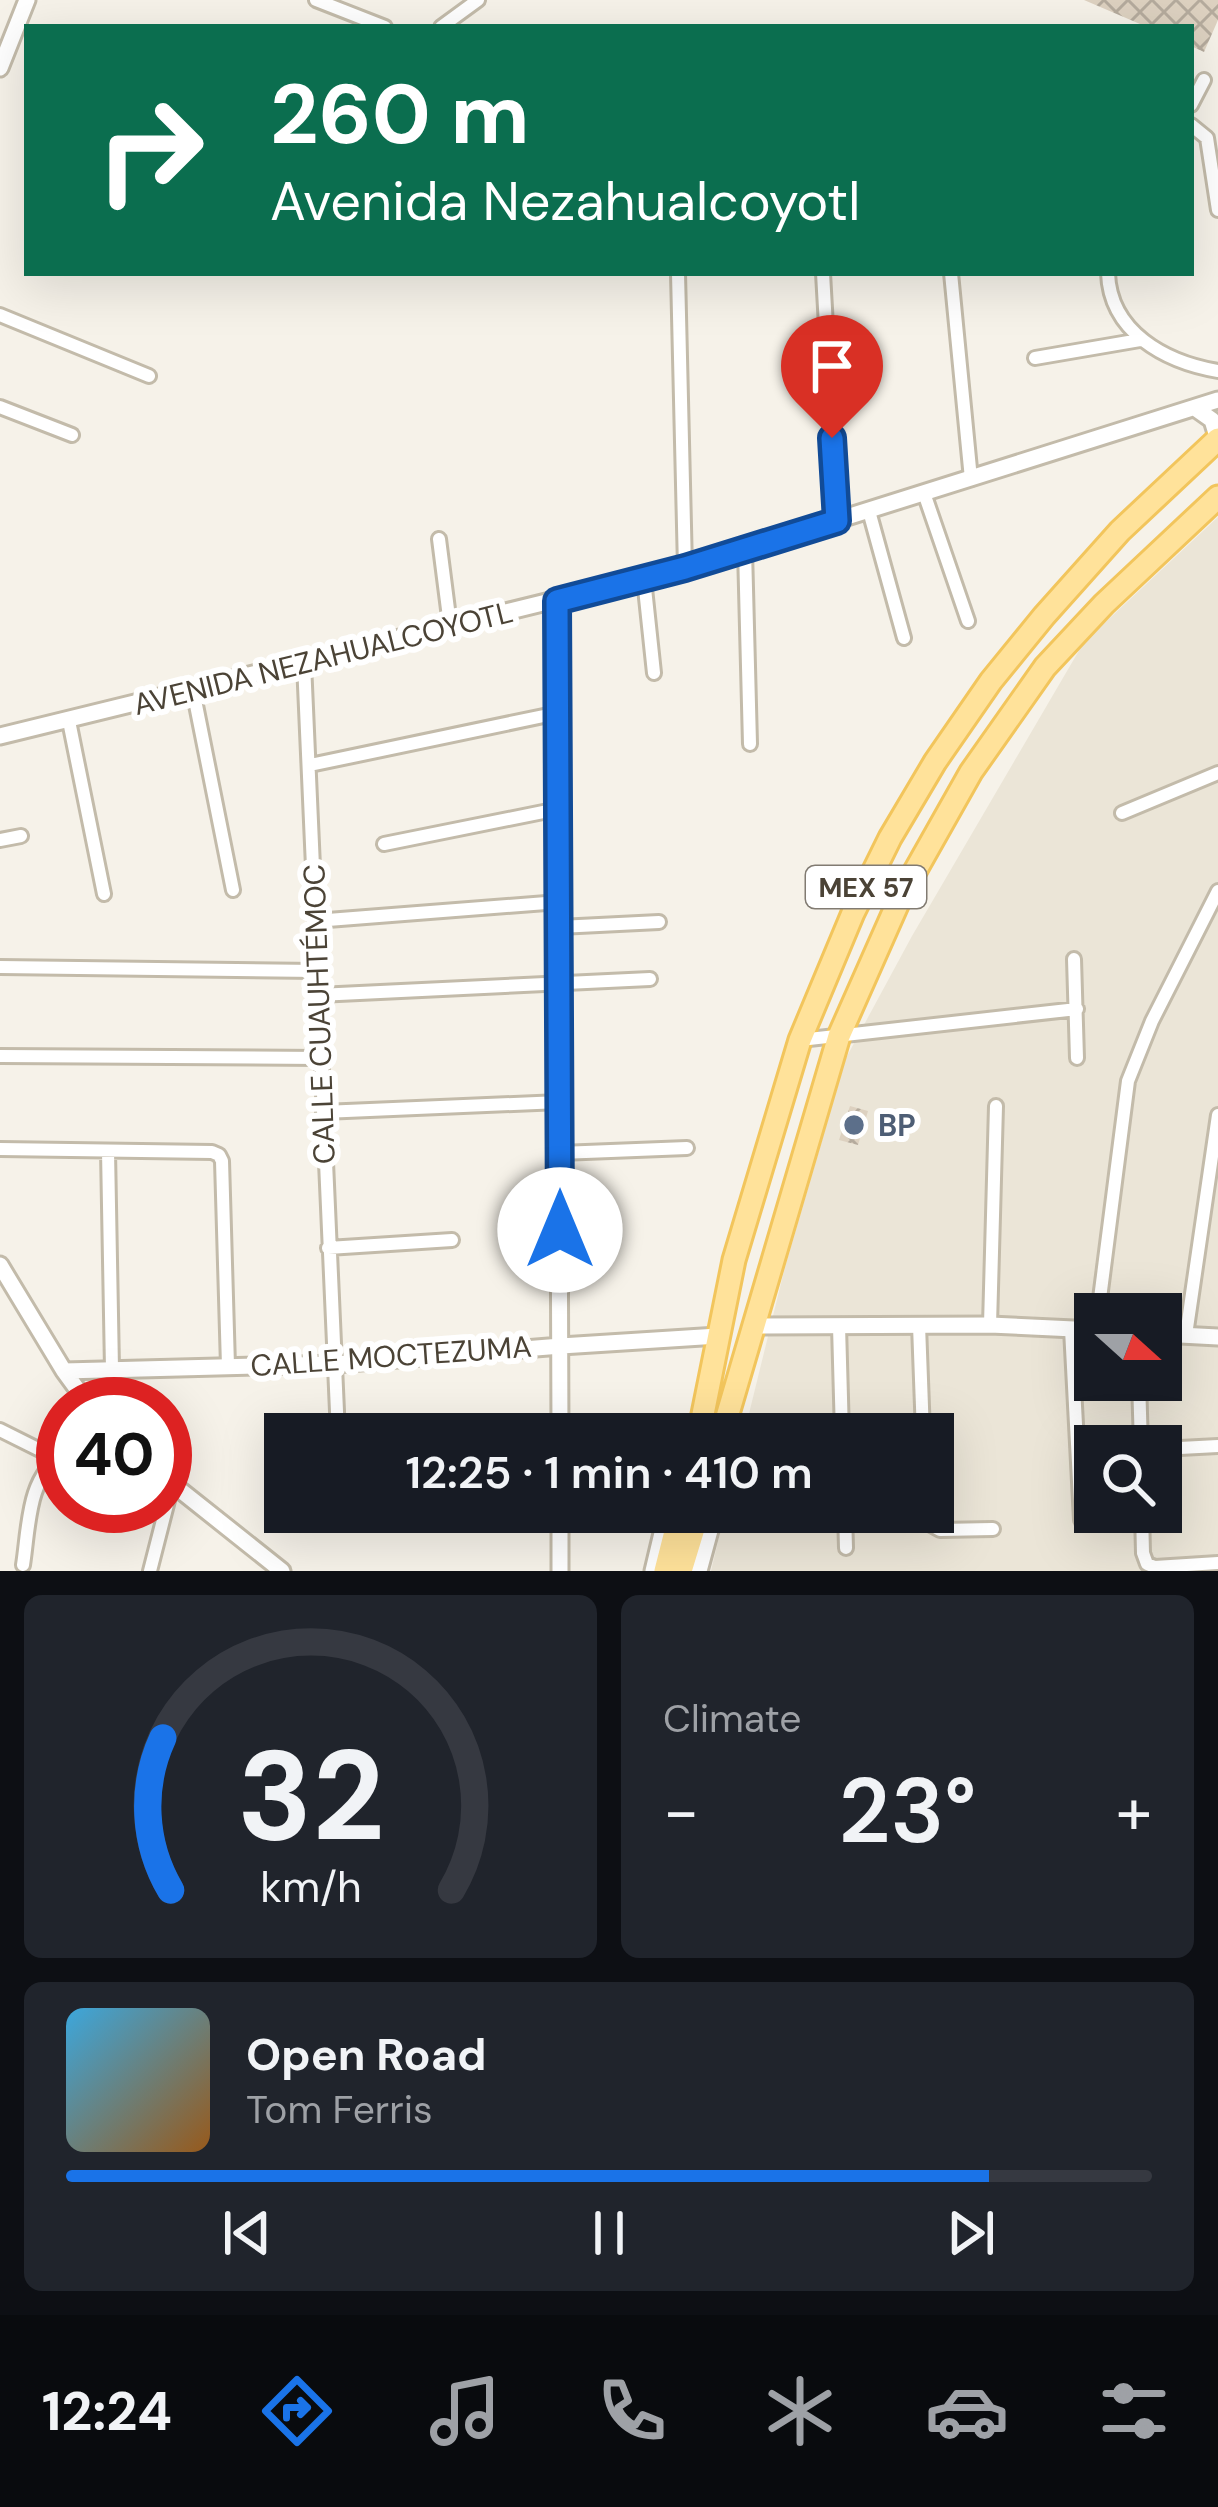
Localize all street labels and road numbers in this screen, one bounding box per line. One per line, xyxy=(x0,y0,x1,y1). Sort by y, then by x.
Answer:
street label: AVENIDA NEZAHUALCOYOTL xyxy=(129,592,517,724)
street label: CALLE CUAUHTÉMOC xyxy=(294,863,344,1165)
road number: MEX 57 xyxy=(806,866,926,908)
street label: CALLE MOCTEZUMA xyxy=(249,1327,533,1385)

